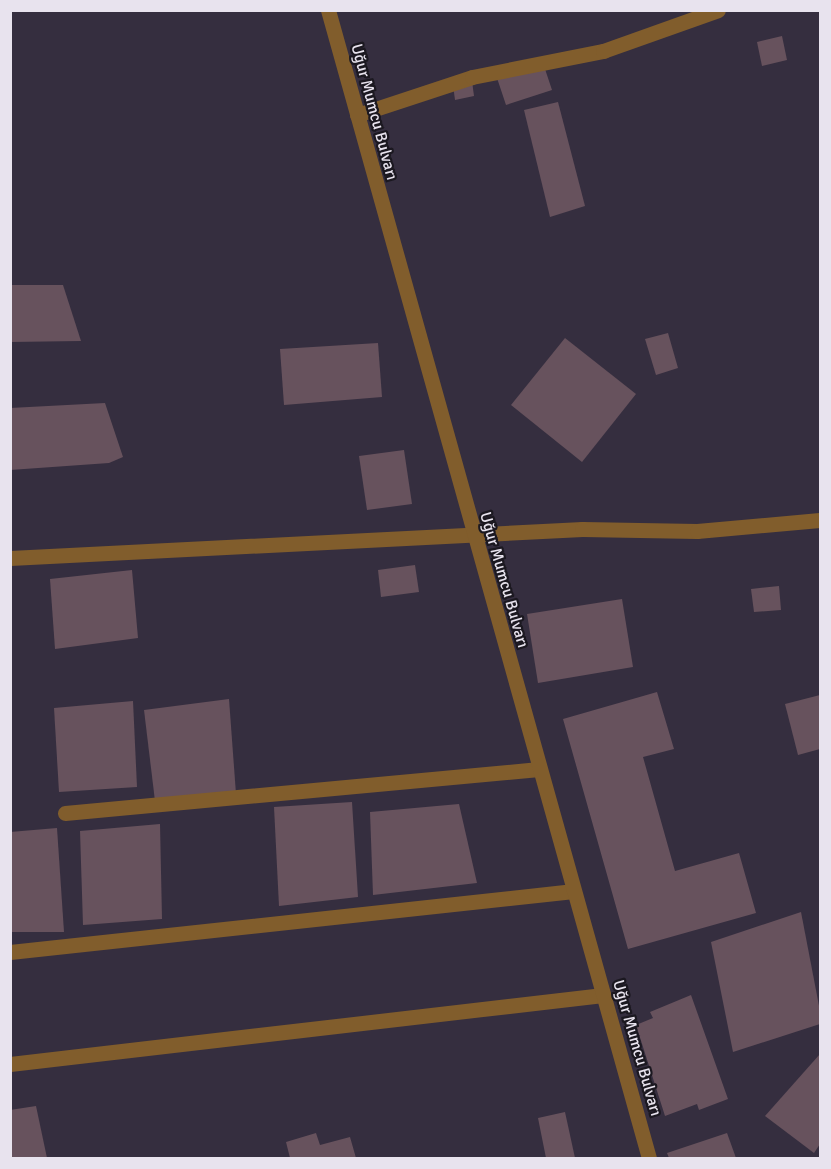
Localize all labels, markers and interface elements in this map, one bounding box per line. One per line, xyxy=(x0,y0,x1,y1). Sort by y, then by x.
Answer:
street label: Uğur Mumcu Bulvarı xyxy=(347,42,401,182)
street label: Uğur Mumcu Bulvarı xyxy=(475,510,533,650)
street label: Uğur Mumcu Bulvarı xyxy=(608,978,666,1118)

